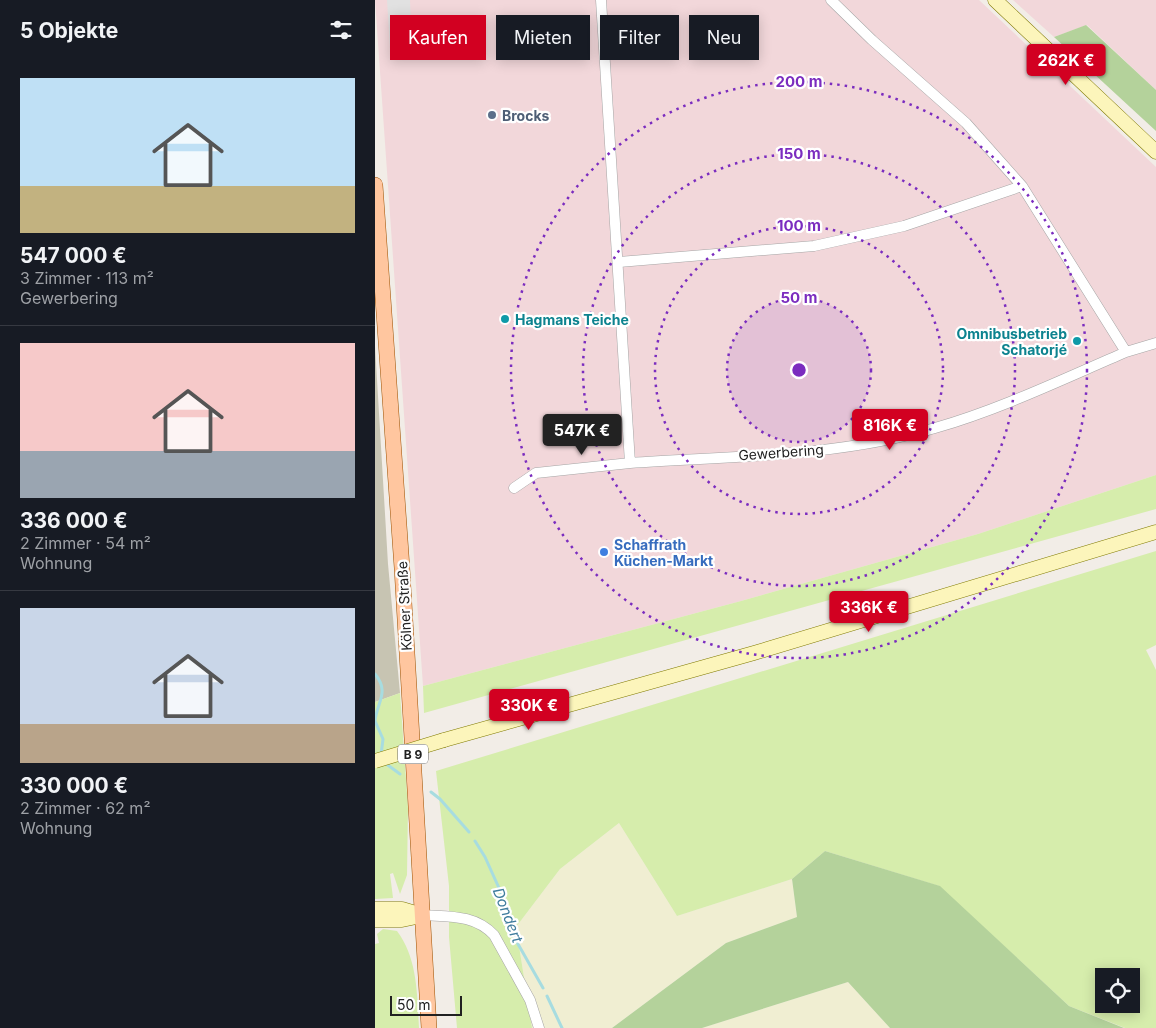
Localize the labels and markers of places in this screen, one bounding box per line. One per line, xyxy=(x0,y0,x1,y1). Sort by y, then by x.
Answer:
pin: 262K € xyxy=(1025,44,1107,86)
place label: Brocks xyxy=(502,107,550,124)
marker: Brocks xyxy=(486,109,498,121)
place label: Hagmans Teiche xyxy=(515,311,629,328)
marker: Hagmans Teiche xyxy=(499,313,511,325)
place label: Omnibusbetrieb Schatorjé xyxy=(956,325,1067,358)
marker: Omnibusbetrieb Schatorjé xyxy=(1071,335,1083,347)
centre of rings xyxy=(790,361,808,379)
pin: 816K € xyxy=(849,408,931,451)
pin: 547K € xyxy=(541,414,623,456)
place label: Schaffrath Küchen-Markt xyxy=(614,536,713,569)
marker: Schaffrath Küchen-Markt xyxy=(598,546,610,558)
pin: 336K € xyxy=(828,590,910,633)
pin: 330K € xyxy=(488,688,570,731)

